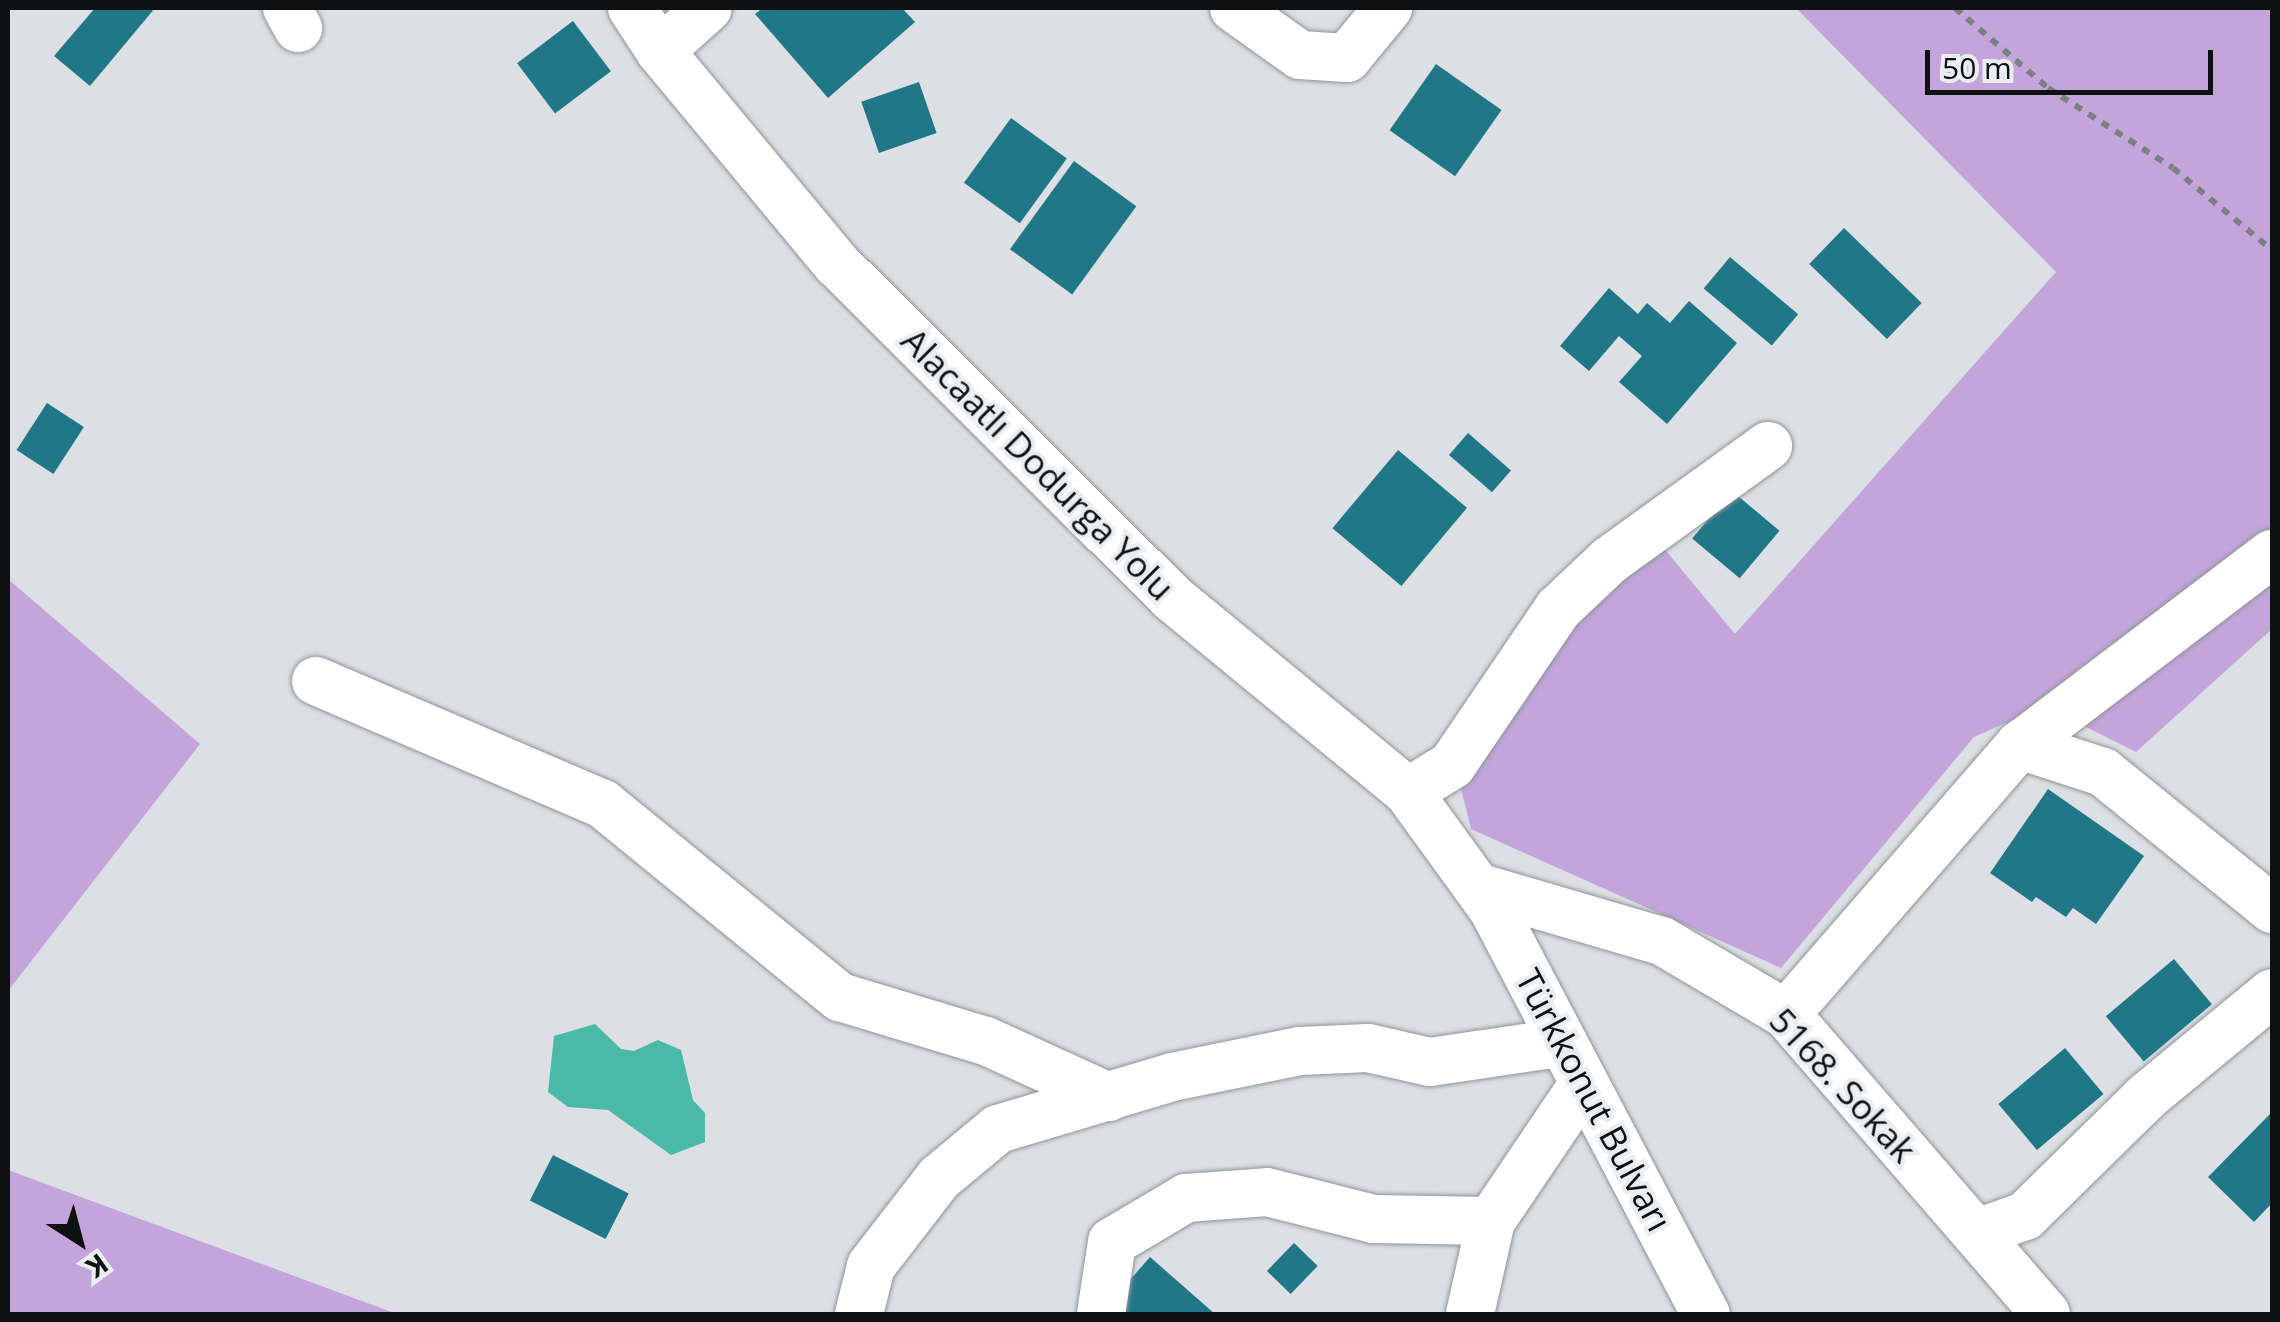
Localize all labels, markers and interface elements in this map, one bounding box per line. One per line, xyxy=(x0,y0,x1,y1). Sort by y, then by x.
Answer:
scale bar xyxy=(1930,30,2218,92)
text: 50 m xyxy=(1942,47,2012,88)
street label: Alacaatlı Dodurga Yolu xyxy=(893,319,1183,609)
street label: Türkkonut Bulvarı xyxy=(1507,962,1681,1238)
street label: 5168. Sokak xyxy=(1761,999,1925,1171)
north arrow xyxy=(30,1192,130,1292)
text: K xyxy=(79,1245,116,1287)

